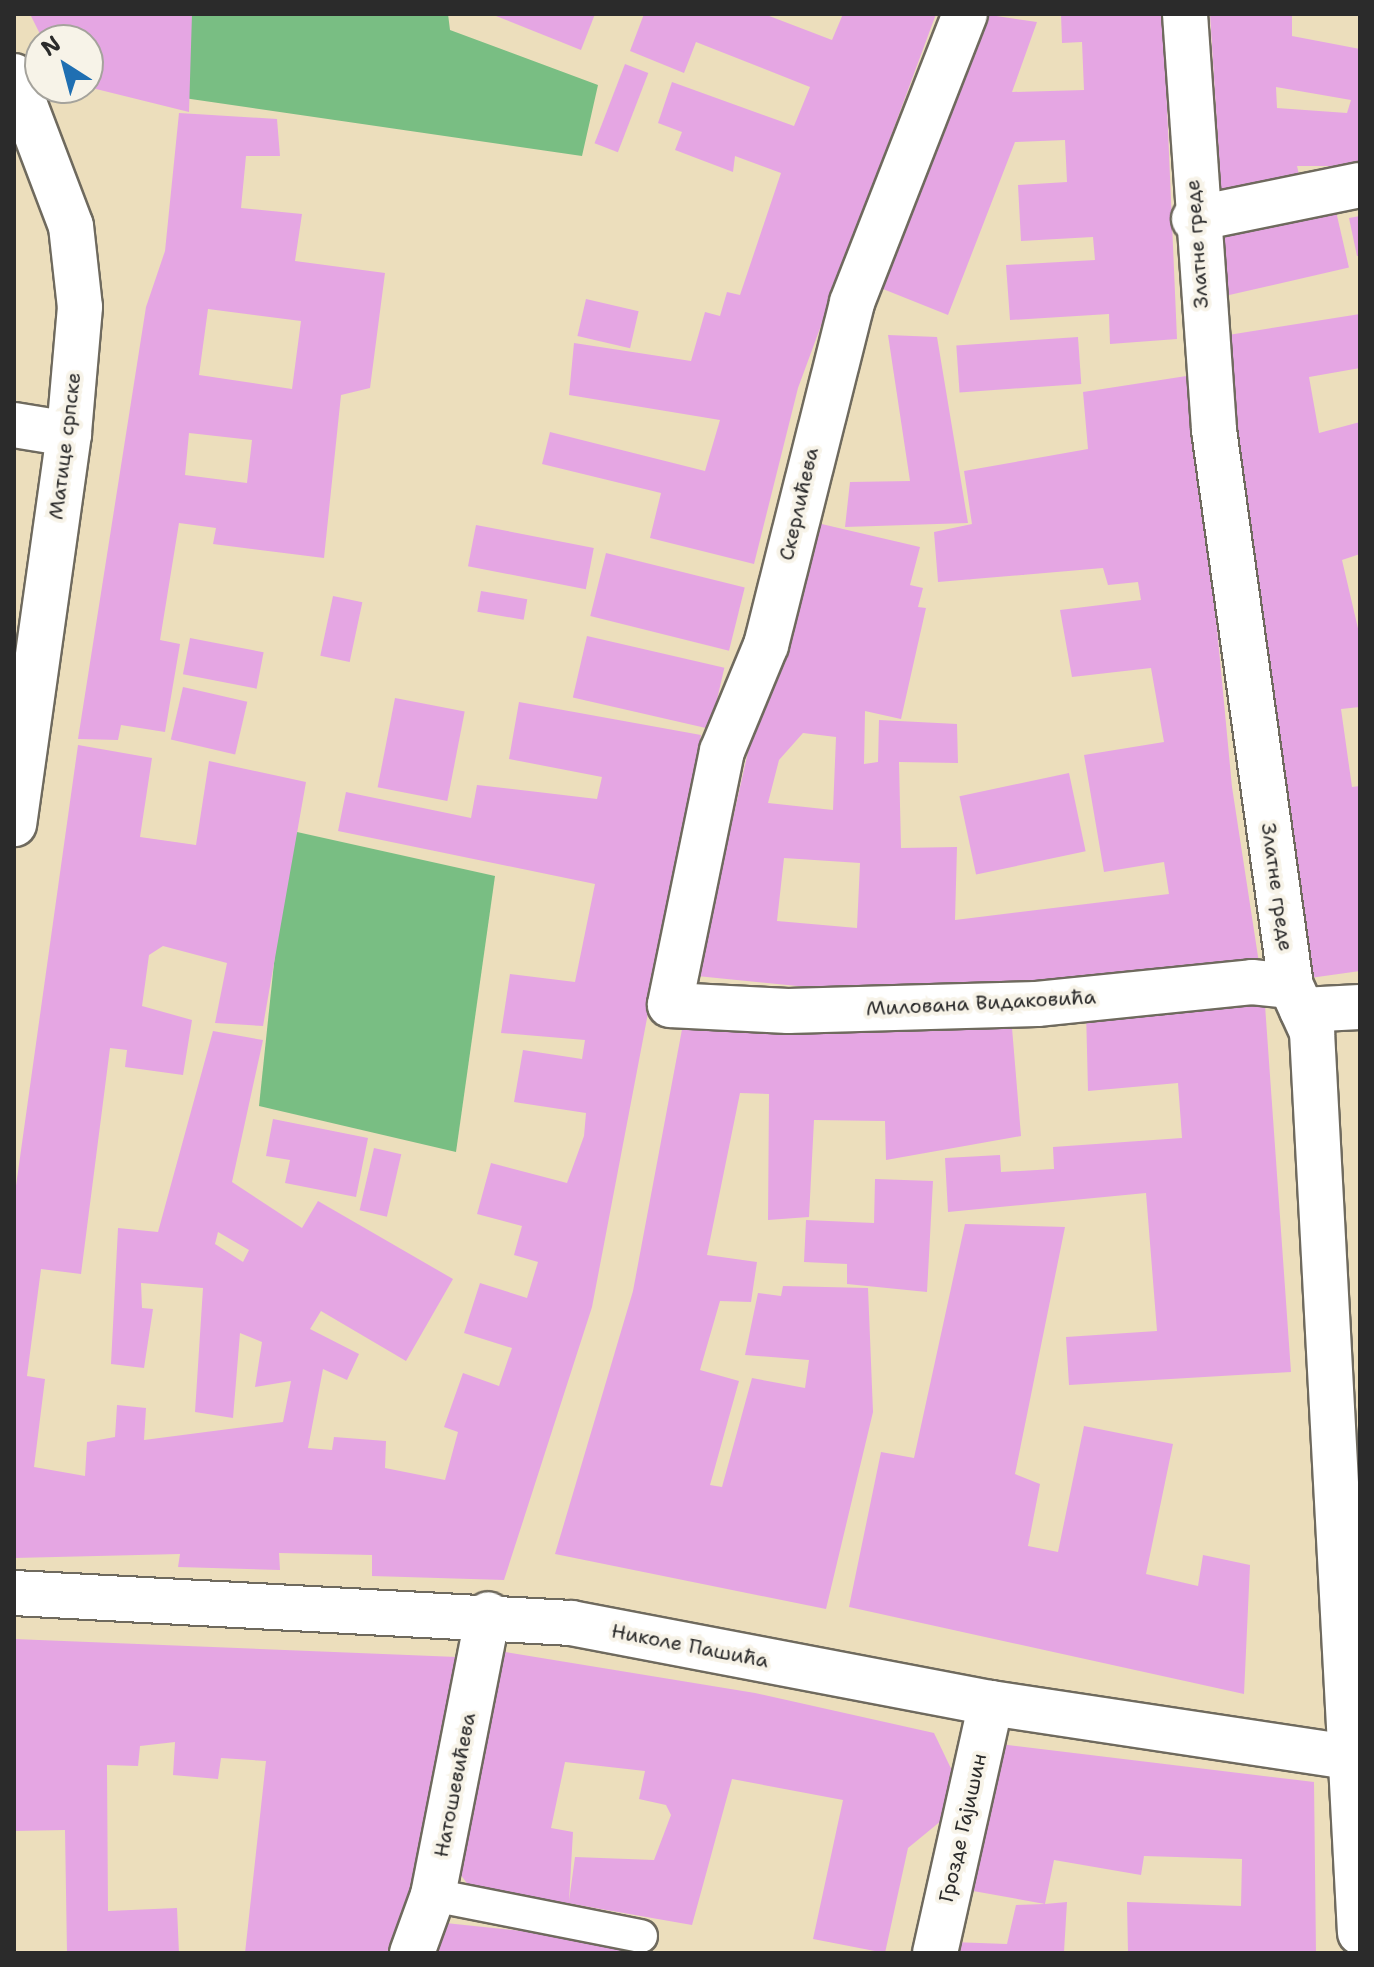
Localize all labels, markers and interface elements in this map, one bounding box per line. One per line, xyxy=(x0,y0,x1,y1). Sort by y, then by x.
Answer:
north arrow xyxy=(24,24,104,104)
text: N xyxy=(35,29,66,63)
street label: Златне греде xyxy=(1181,179,1213,309)
street label: Матице српске xyxy=(44,371,86,521)
street label: Скерлићева xyxy=(774,445,824,563)
street label: Златне греде xyxy=(1256,821,1298,953)
street label: Милована Видаковића xyxy=(865,985,1097,1021)
street label: Николе Пашића xyxy=(609,1619,771,1673)
street label: Натошевићева xyxy=(429,1711,481,1859)
street label: Грозде Гајишин xyxy=(934,1751,992,1905)

